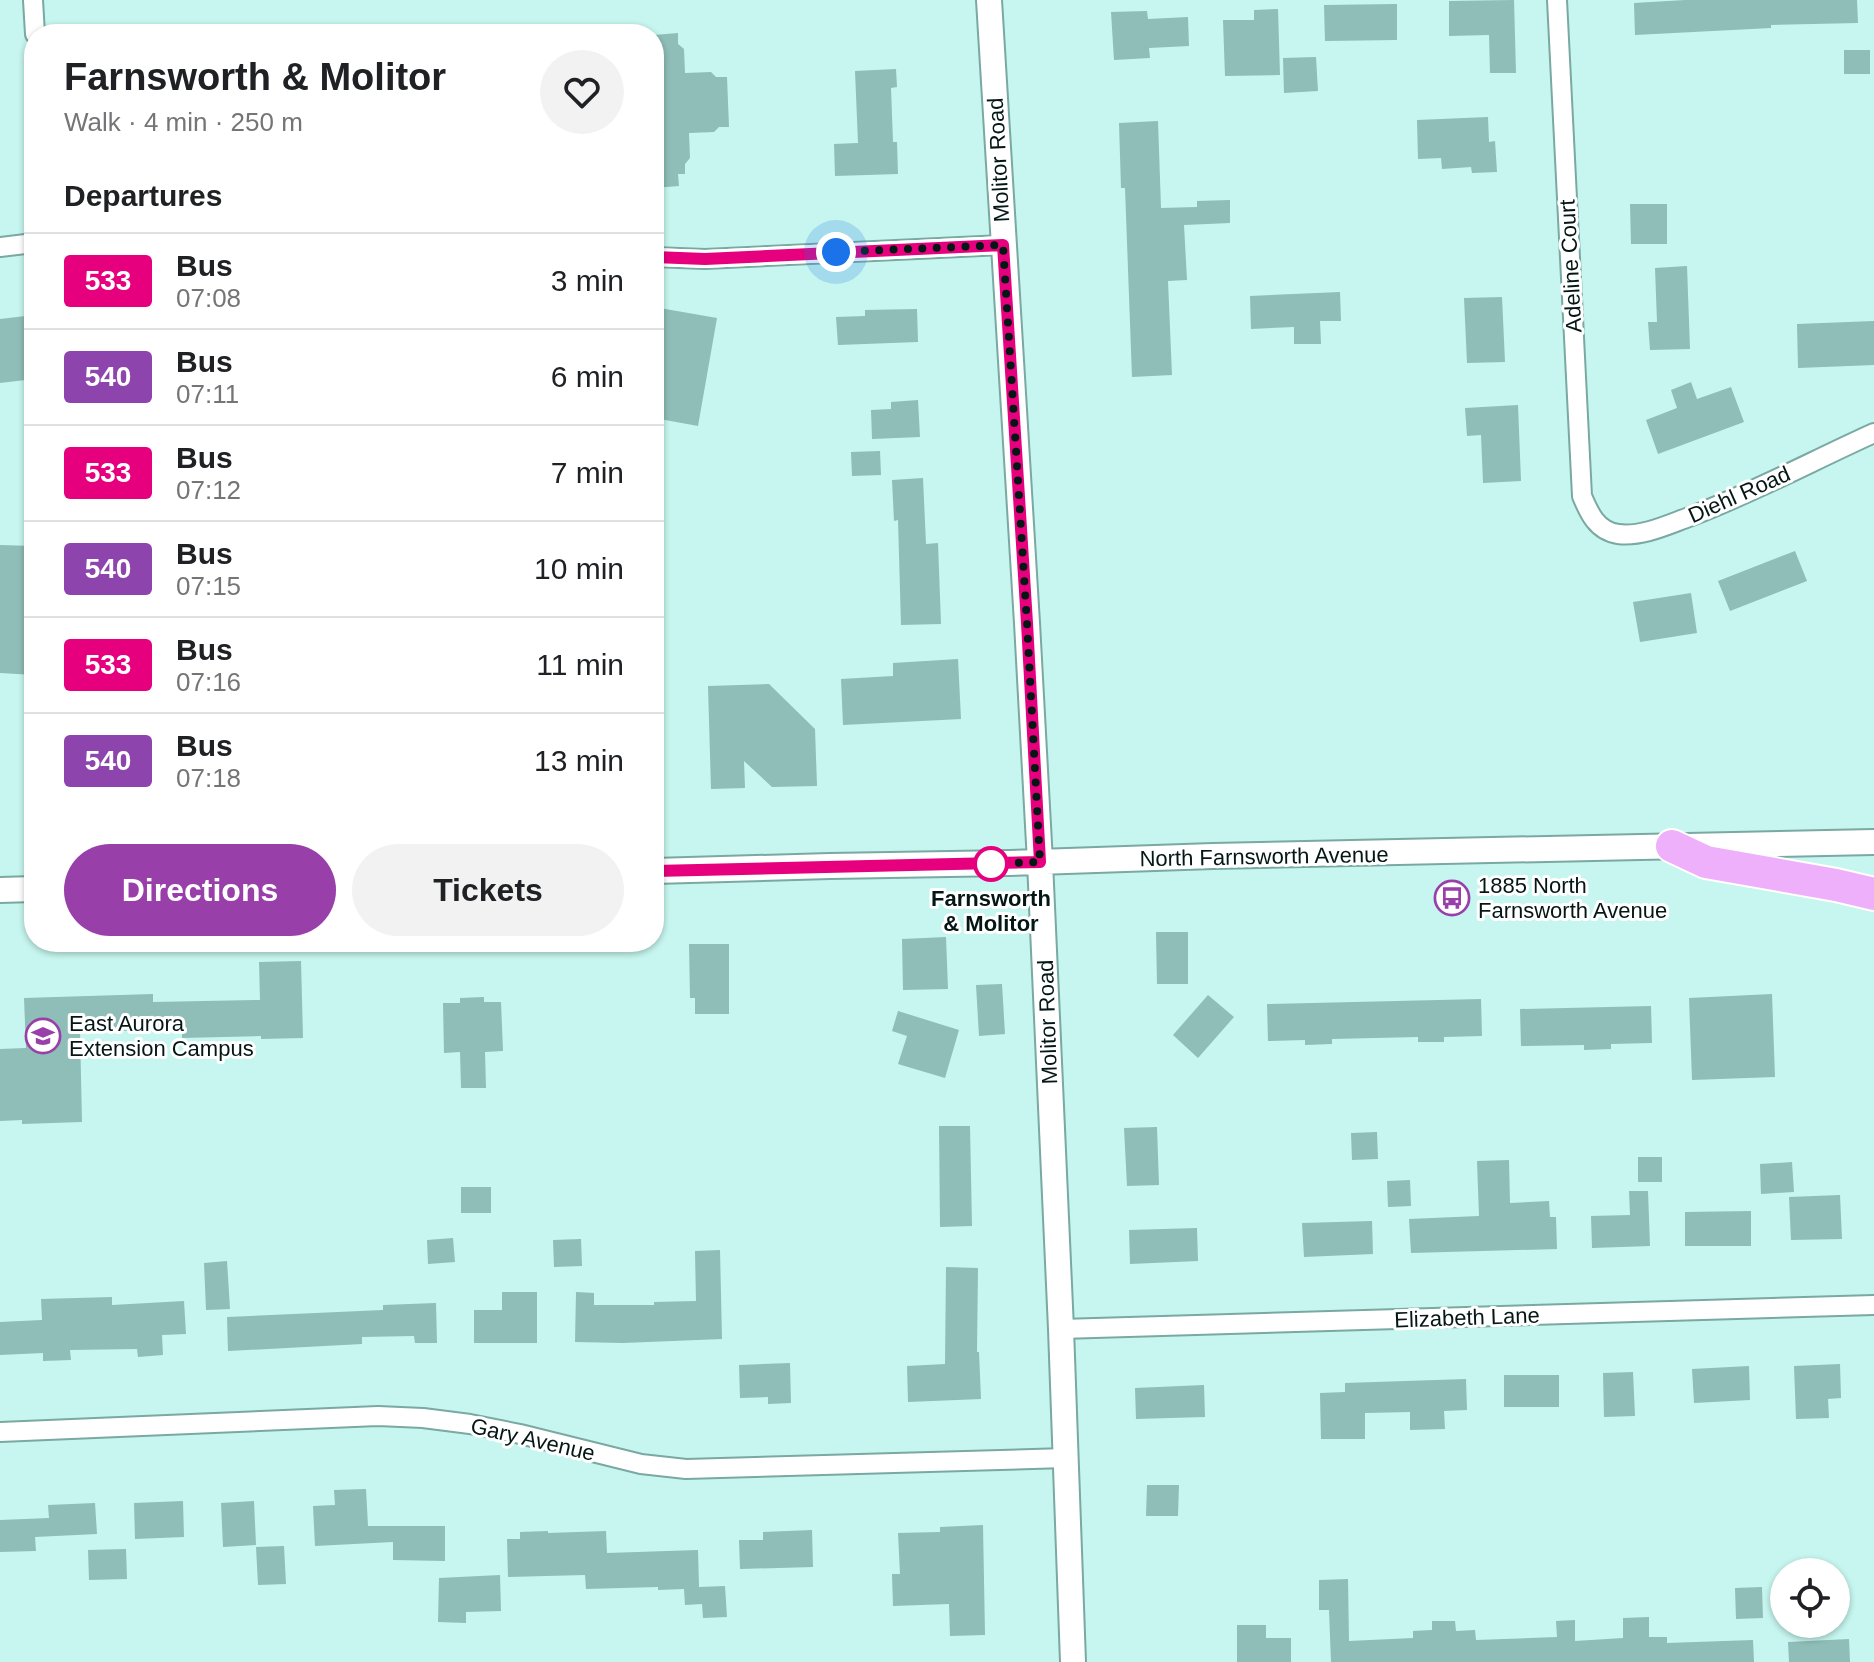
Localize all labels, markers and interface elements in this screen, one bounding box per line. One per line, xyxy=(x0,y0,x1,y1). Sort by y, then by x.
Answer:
button: heart xyxy=(540,50,624,134)
text: Farnsworth & Molitor xyxy=(64,56,446,98)
street label: Molitor Road xyxy=(983,97,1014,223)
text: Walk · 4 min · 250 m xyxy=(64,107,303,137)
text: Departures xyxy=(64,179,222,212)
street label: Adeline Court xyxy=(1555,199,1586,333)
your location xyxy=(816,232,856,272)
text: Bus xyxy=(176,249,233,282)
text: 3 min xyxy=(551,264,624,297)
text: 533 xyxy=(85,265,131,296)
text: 07:08 xyxy=(176,283,241,313)
text: Bus xyxy=(176,345,233,378)
text: 6 min xyxy=(551,360,624,393)
text: 540 xyxy=(85,361,131,392)
text: 07:11 xyxy=(176,379,239,409)
text: Bus xyxy=(176,441,233,474)
text: 7 min xyxy=(551,456,624,489)
text: 533 xyxy=(85,457,131,488)
street label: Diehl Road xyxy=(1684,461,1794,528)
text: 07:12 xyxy=(176,475,241,505)
text: Bus xyxy=(176,537,233,570)
text: 10 min xyxy=(534,552,624,585)
text: 540 xyxy=(85,553,131,584)
text: 07:15 xyxy=(176,571,241,601)
text: Bus xyxy=(176,633,233,666)
text: 11 min xyxy=(536,648,624,681)
text: 533 xyxy=(85,649,131,680)
text: 07:16 xyxy=(176,667,241,697)
text: Bus xyxy=(176,729,233,762)
text: 13 min xyxy=(534,744,624,777)
text: 540 xyxy=(85,745,131,776)
text: 07:18 xyxy=(176,763,241,793)
street label: North Farnsworth Avenue xyxy=(1139,842,1389,871)
button: Directions xyxy=(64,844,336,936)
button: Tickets xyxy=(352,844,624,936)
marker: Farnsworth & Molitor xyxy=(974,847,1008,881)
place label: 1885 North Farnsworth Avenue xyxy=(1478,873,1667,923)
bus stop icon: 1885 North Farnsworth Avenue xyxy=(1433,879,1471,917)
place label: Farnsworth & Molitor xyxy=(931,886,1051,936)
street label: Molitor Road xyxy=(1033,959,1062,1085)
place label: East Aurora Extension Campus xyxy=(69,1011,254,1061)
school or university icon: East Aurora Extension Campus xyxy=(24,1017,62,1055)
street label: Elizabeth Lane xyxy=(1394,1302,1540,1333)
street label: Gary Avenue xyxy=(468,1413,597,1466)
map controls xyxy=(1770,1558,1850,1638)
button: locate xyxy=(1770,1558,1850,1638)

